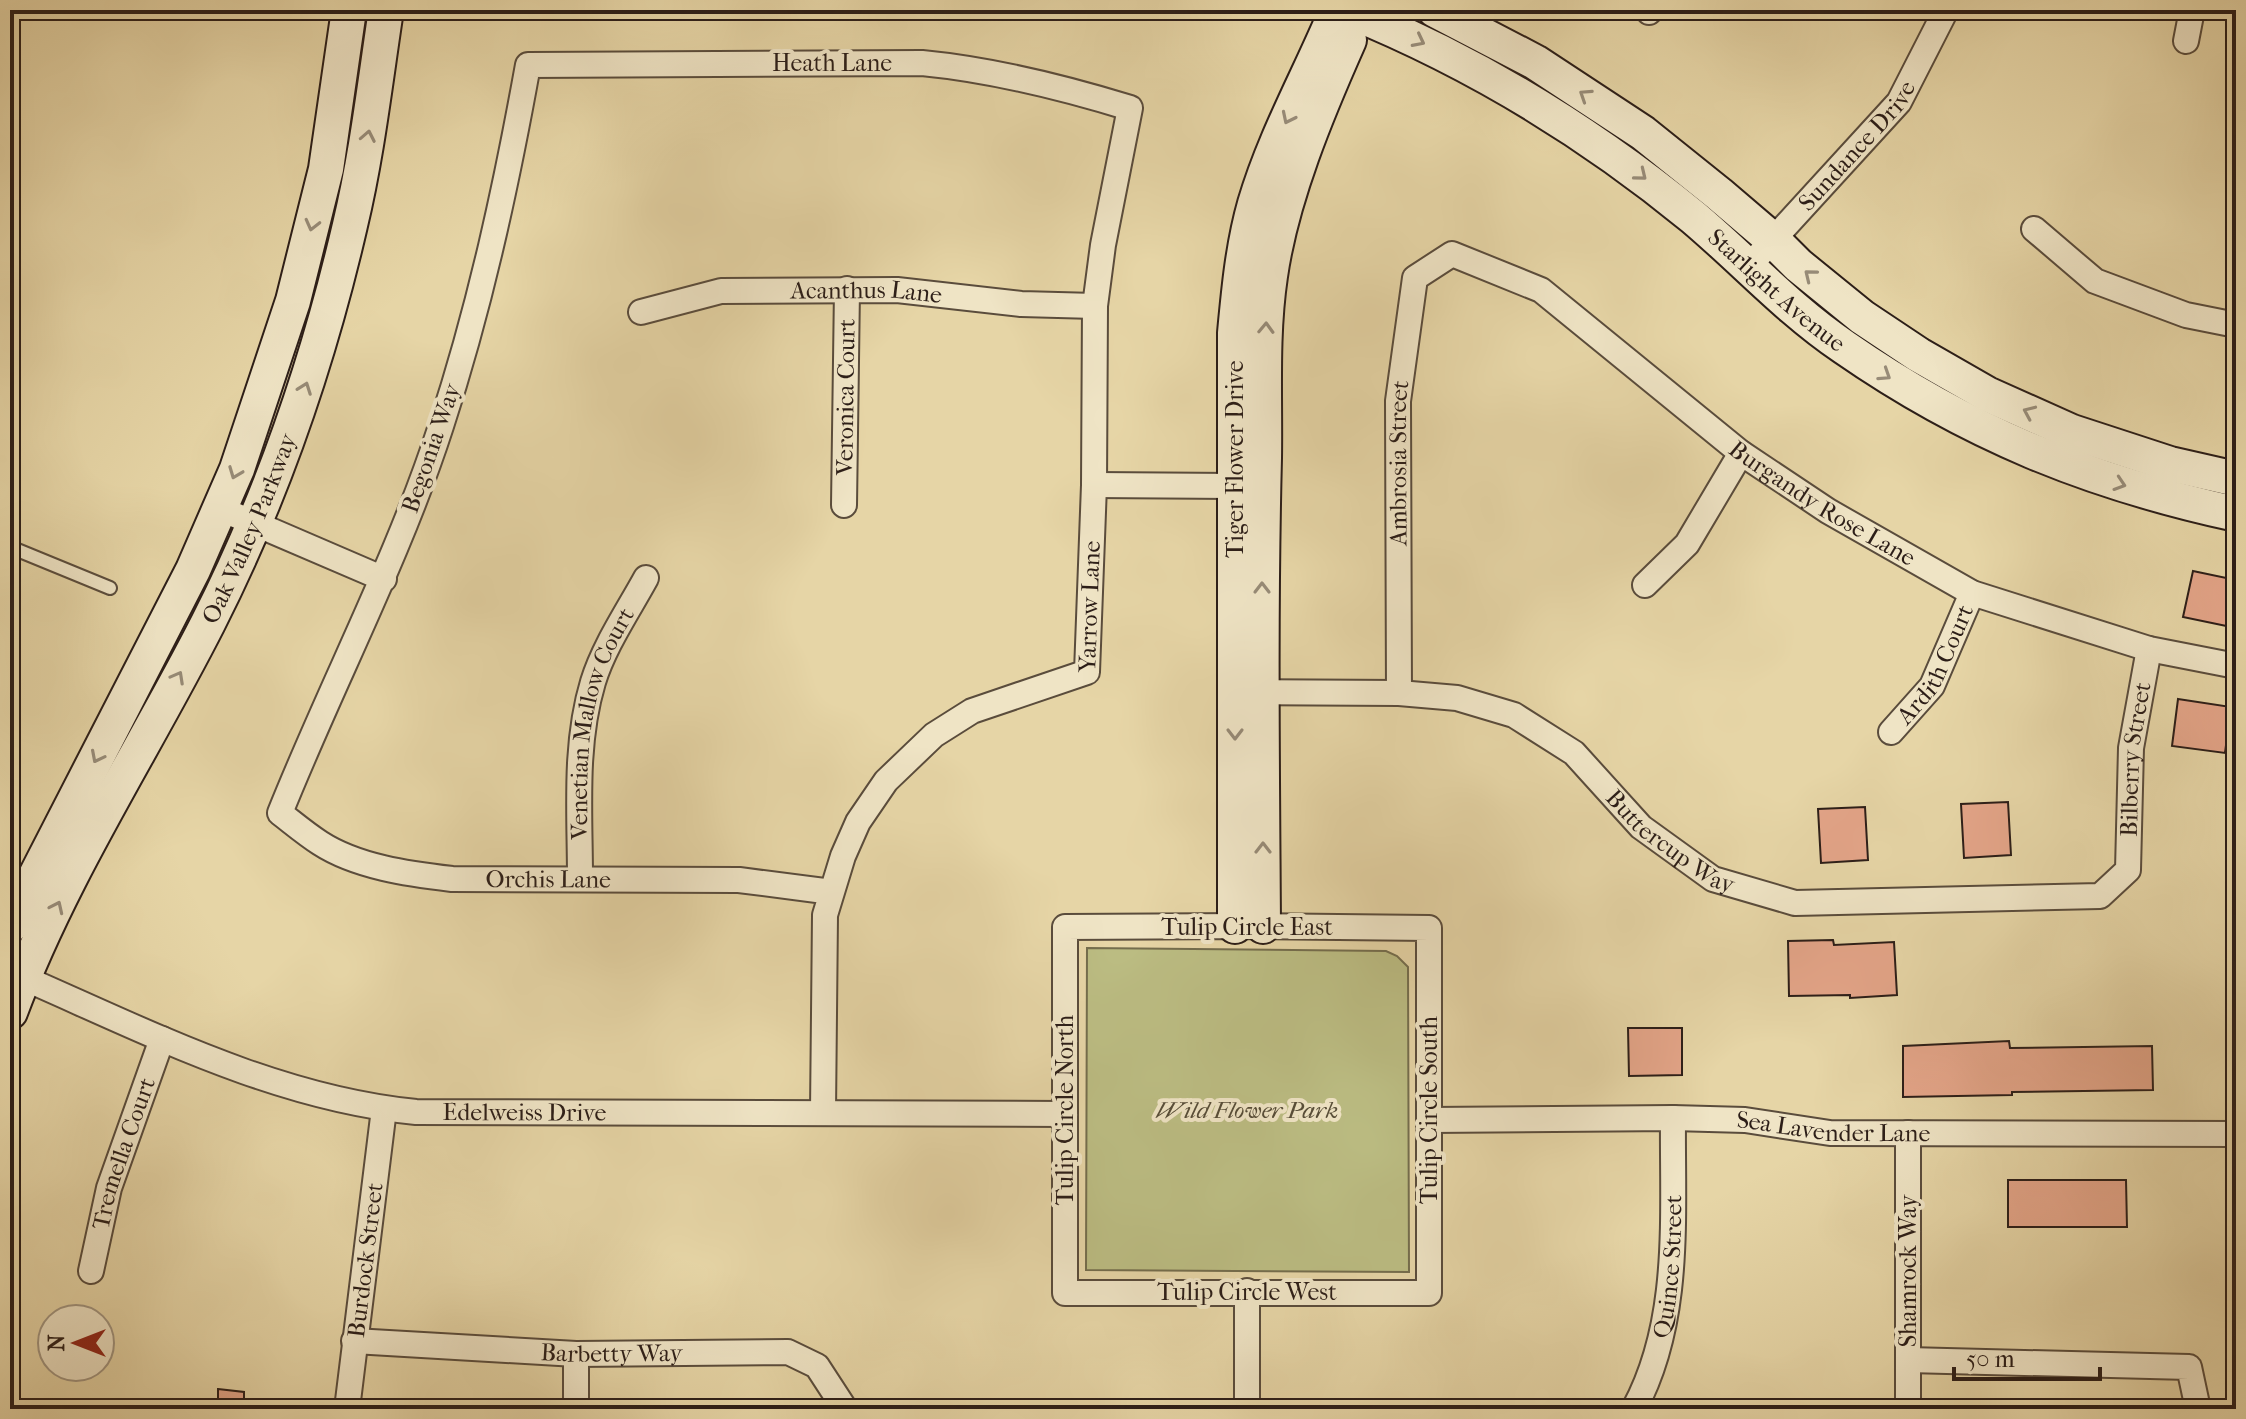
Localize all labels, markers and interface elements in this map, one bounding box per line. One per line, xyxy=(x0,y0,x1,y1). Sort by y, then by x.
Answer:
one-way arrow xyxy=(1410,31,1425,46)
street label: Heath Lane xyxy=(772,49,892,77)
street label: Sundance Drive xyxy=(1793,76,1921,216)
one-way arrow xyxy=(1580,90,1594,105)
one-way arrow xyxy=(1282,110,1298,125)
one-way arrow xyxy=(358,129,375,143)
one-way arrow xyxy=(1632,166,1647,180)
one-way arrow xyxy=(304,217,321,231)
street label: Starlight Avenue xyxy=(1702,223,1851,358)
one-way arrow xyxy=(1804,270,1819,285)
street label: Acanthus Lane xyxy=(789,275,944,309)
street label: Veronica Court xyxy=(830,318,861,477)
one-way arrow xyxy=(1257,321,1274,334)
street label: Tiger Flower Drive xyxy=(1221,360,1249,558)
one-way arrow xyxy=(1877,365,1891,380)
street label: Ambrosia Street xyxy=(1384,378,1415,547)
street label: Begonia Way xyxy=(396,379,467,516)
one-way arrow xyxy=(296,382,312,396)
one-way arrow xyxy=(2023,406,2037,422)
street label: Oak Valley Parkway xyxy=(196,429,302,628)
street label: Burgandy Rose Lane xyxy=(1723,435,1920,572)
one-way arrow xyxy=(228,465,245,479)
one-way arrow xyxy=(2112,475,2126,491)
street label: Yarrow Lane xyxy=(1073,540,1106,674)
one-way arrow xyxy=(1253,581,1271,594)
street label: Ardith Court xyxy=(1890,600,1979,731)
street label: Venetian Mallow Court xyxy=(565,602,640,841)
one-way arrow xyxy=(169,671,184,685)
street label: Bilberry Street xyxy=(2115,680,2157,837)
one-way arrow xyxy=(1226,728,1244,741)
one-way arrow xyxy=(91,748,107,763)
street label: Buttercup Way xyxy=(1600,784,1739,899)
one-way arrow xyxy=(1254,841,1272,854)
street label: Orchis Lane xyxy=(485,865,611,894)
one-way arrow xyxy=(47,901,63,915)
street label: Tulip Circle East xyxy=(1161,913,1333,941)
street label: Tulip Circle North xyxy=(1051,1014,1079,1205)
street label: Tulip Circle South xyxy=(1415,1015,1443,1204)
street label: Tremella Court xyxy=(86,1073,161,1232)
park label: Wild Flower Park xyxy=(1156,1096,1338,1124)
street label: Edelweiss Drive xyxy=(443,1098,607,1127)
street label: Sea Lavender Lane xyxy=(1736,1106,1930,1147)
street label: Burdock Street xyxy=(342,1181,389,1339)
street label: Shamrock Way xyxy=(1894,1193,1922,1347)
street label: Quince Street xyxy=(1647,1194,1687,1341)
street label: Tulip Circle West xyxy=(1157,1278,1337,1306)
north arrow xyxy=(36,1303,116,1383)
scale bar xyxy=(1954,1331,2100,1381)
text: N xyxy=(44,1334,70,1351)
street label: Barbetty Way xyxy=(540,1338,684,1368)
text: 50 m xyxy=(1966,1345,2015,1373)

